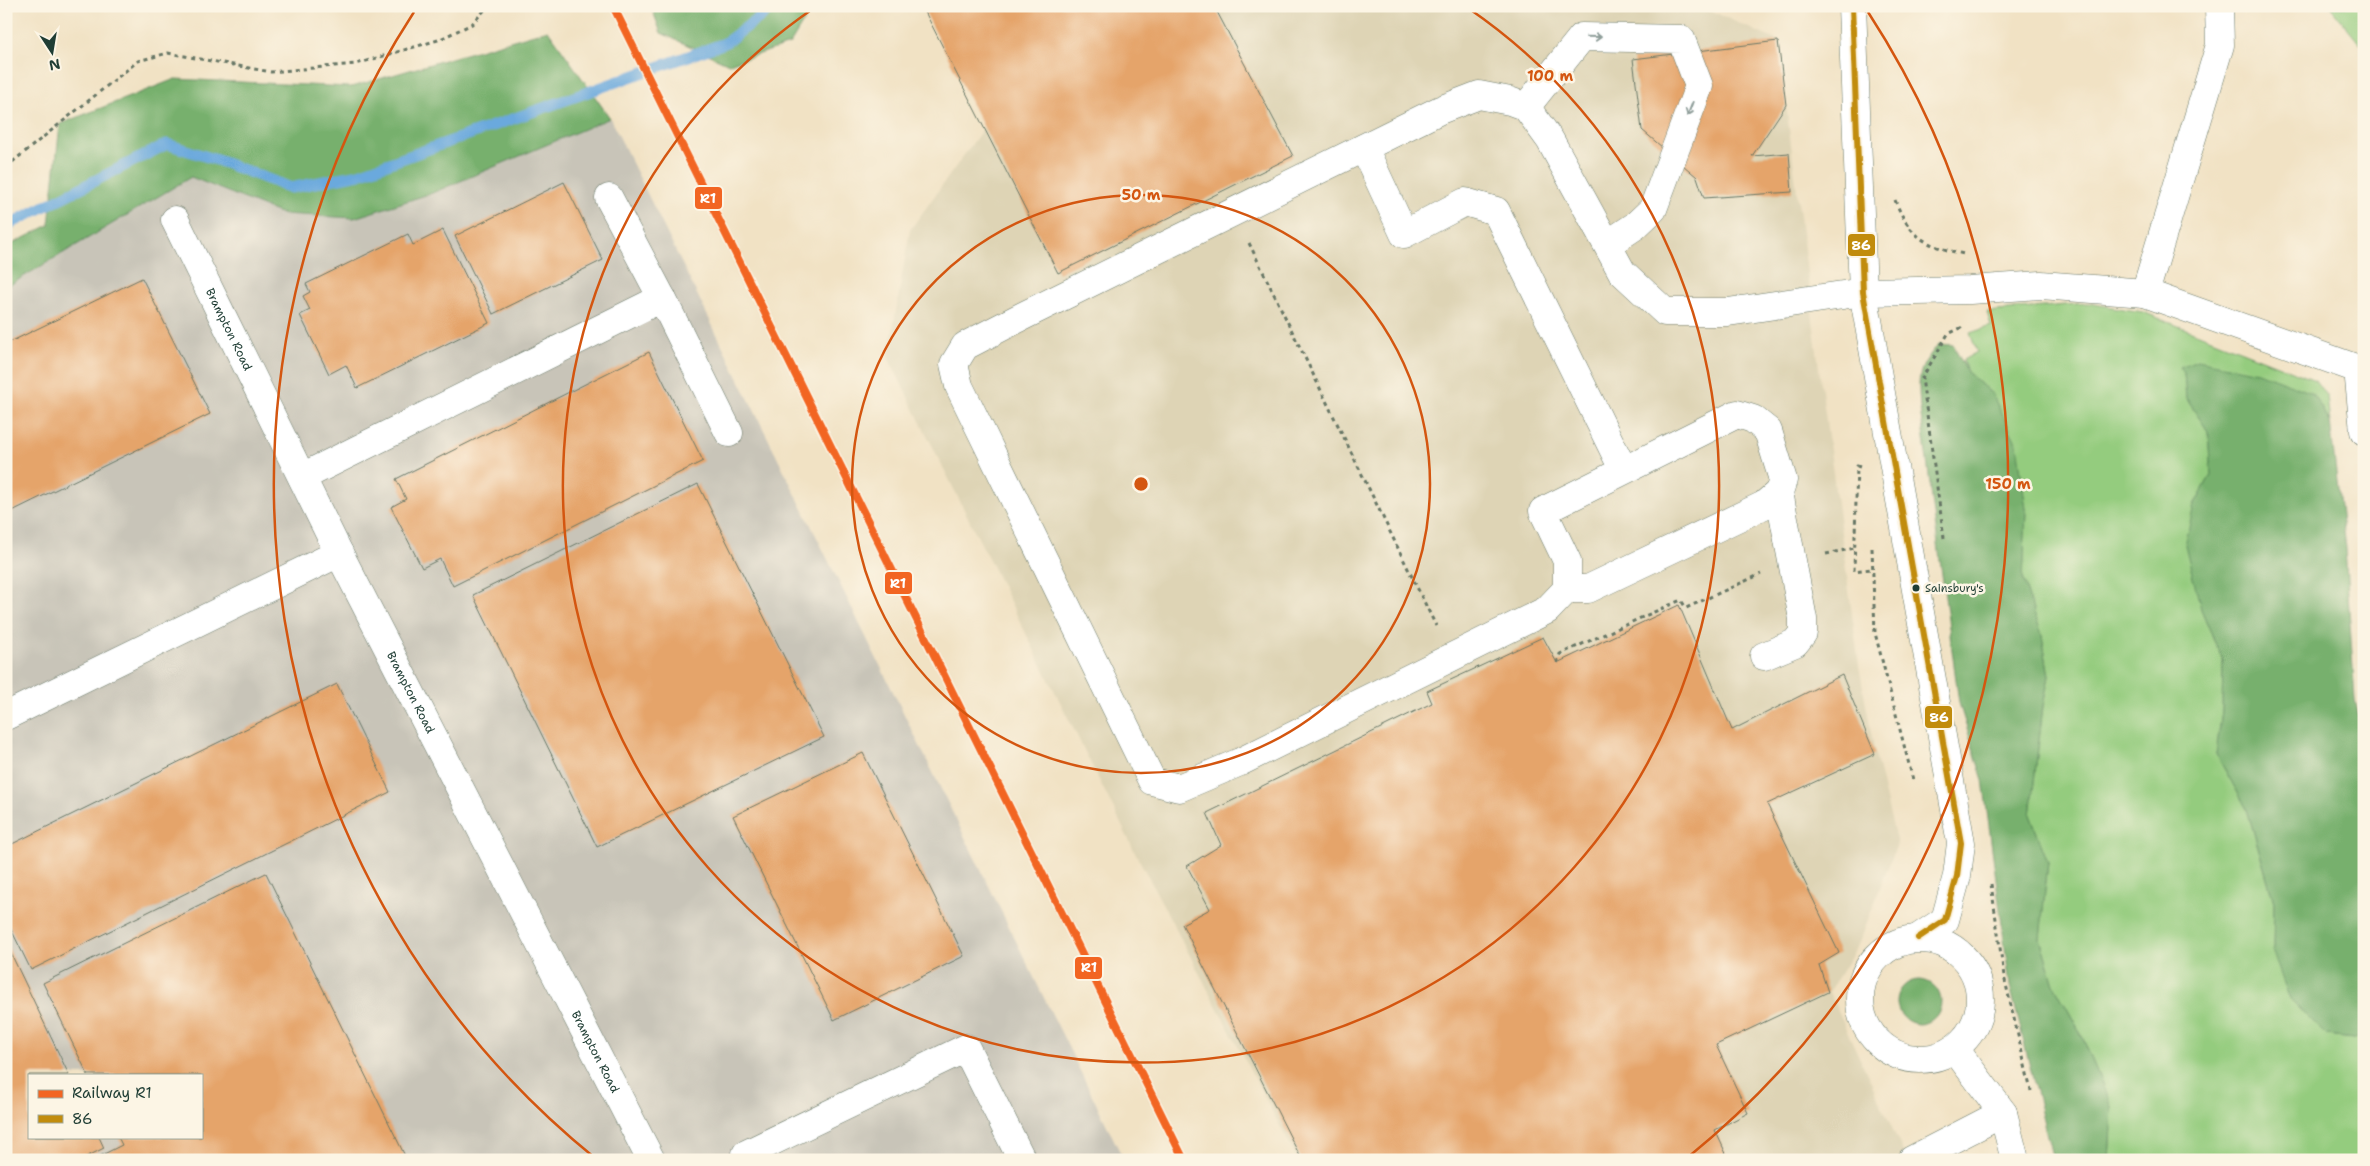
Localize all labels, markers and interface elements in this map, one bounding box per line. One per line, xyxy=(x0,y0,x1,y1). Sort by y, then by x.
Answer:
north arrow xyxy=(28,28,78,78)
one-way arrow xyxy=(1585,33,1601,42)
text: N xyxy=(47,55,62,75)
text: 100 m xyxy=(1527,66,1573,86)
one-way arrow xyxy=(1685,101,1694,116)
text: 50 m xyxy=(1122,185,1161,205)
line badge: R1 xyxy=(694,186,723,210)
text: R1 xyxy=(700,189,716,207)
line badge: 86 xyxy=(1847,233,1876,257)
text: 86 xyxy=(1851,236,1871,254)
street label: Brampton Road xyxy=(202,285,256,374)
text: 150 m xyxy=(1985,474,2031,494)
centre of rings xyxy=(1132,475,1150,493)
line badge: R1 xyxy=(884,571,913,595)
text: R1 xyxy=(890,574,906,592)
place label: Sainsbury's xyxy=(1925,581,1984,596)
marker: Sainsbury's xyxy=(1911,583,1921,593)
street label: Brampton Road xyxy=(383,649,439,737)
line badge: 86 xyxy=(1924,705,1953,729)
text: 86 xyxy=(1929,708,1949,726)
line badge: R1 xyxy=(1074,956,1103,980)
text: R1 xyxy=(1081,958,1097,976)
street label: Brampton Road xyxy=(568,1008,623,1096)
legend xyxy=(28,1074,202,1138)
text: Railway R1 xyxy=(72,1083,152,1103)
text: 86 xyxy=(72,1109,93,1129)

